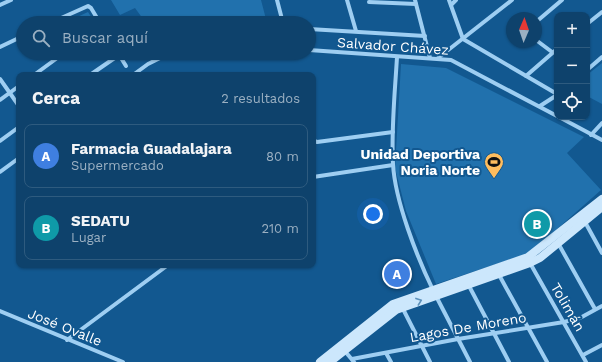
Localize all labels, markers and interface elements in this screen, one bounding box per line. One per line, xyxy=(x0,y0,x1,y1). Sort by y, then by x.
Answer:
north arrow xyxy=(506,12,542,48)
map controls xyxy=(554,12,590,120)
button: + xyxy=(554,12,590,48)
search box xyxy=(16,16,316,60)
icon: search xyxy=(30,27,52,49)
text: Buscar aquí xyxy=(62,29,148,47)
street label: Salvador Chávez xyxy=(337,34,449,58)
button: − xyxy=(554,48,590,84)
button: locate xyxy=(554,84,590,120)
text: Cerca xyxy=(32,88,80,108)
text: 2 resultados xyxy=(221,91,300,106)
text: Farmacia Guadalajara xyxy=(71,140,232,158)
place label: Unidad Deportiva Noria Norte xyxy=(361,146,481,178)
text: A xyxy=(42,149,50,164)
text: 80 m xyxy=(266,149,299,164)
sports icon: Unidad Deportiva Noria Norte xyxy=(483,151,505,179)
text: Supermercado xyxy=(71,158,164,173)
your location xyxy=(363,204,383,224)
pin: B xyxy=(524,209,550,239)
text: SEDATU xyxy=(71,212,130,230)
text: B xyxy=(42,221,50,236)
text: 210 m xyxy=(261,221,299,236)
text: Lugar xyxy=(71,230,106,245)
pin: A xyxy=(384,259,410,289)
street label: Tolimán xyxy=(548,280,588,334)
one-way arrow xyxy=(415,298,422,306)
street label: José Ovalle xyxy=(26,305,104,349)
street label: Lagos De Moreno xyxy=(408,309,528,345)

